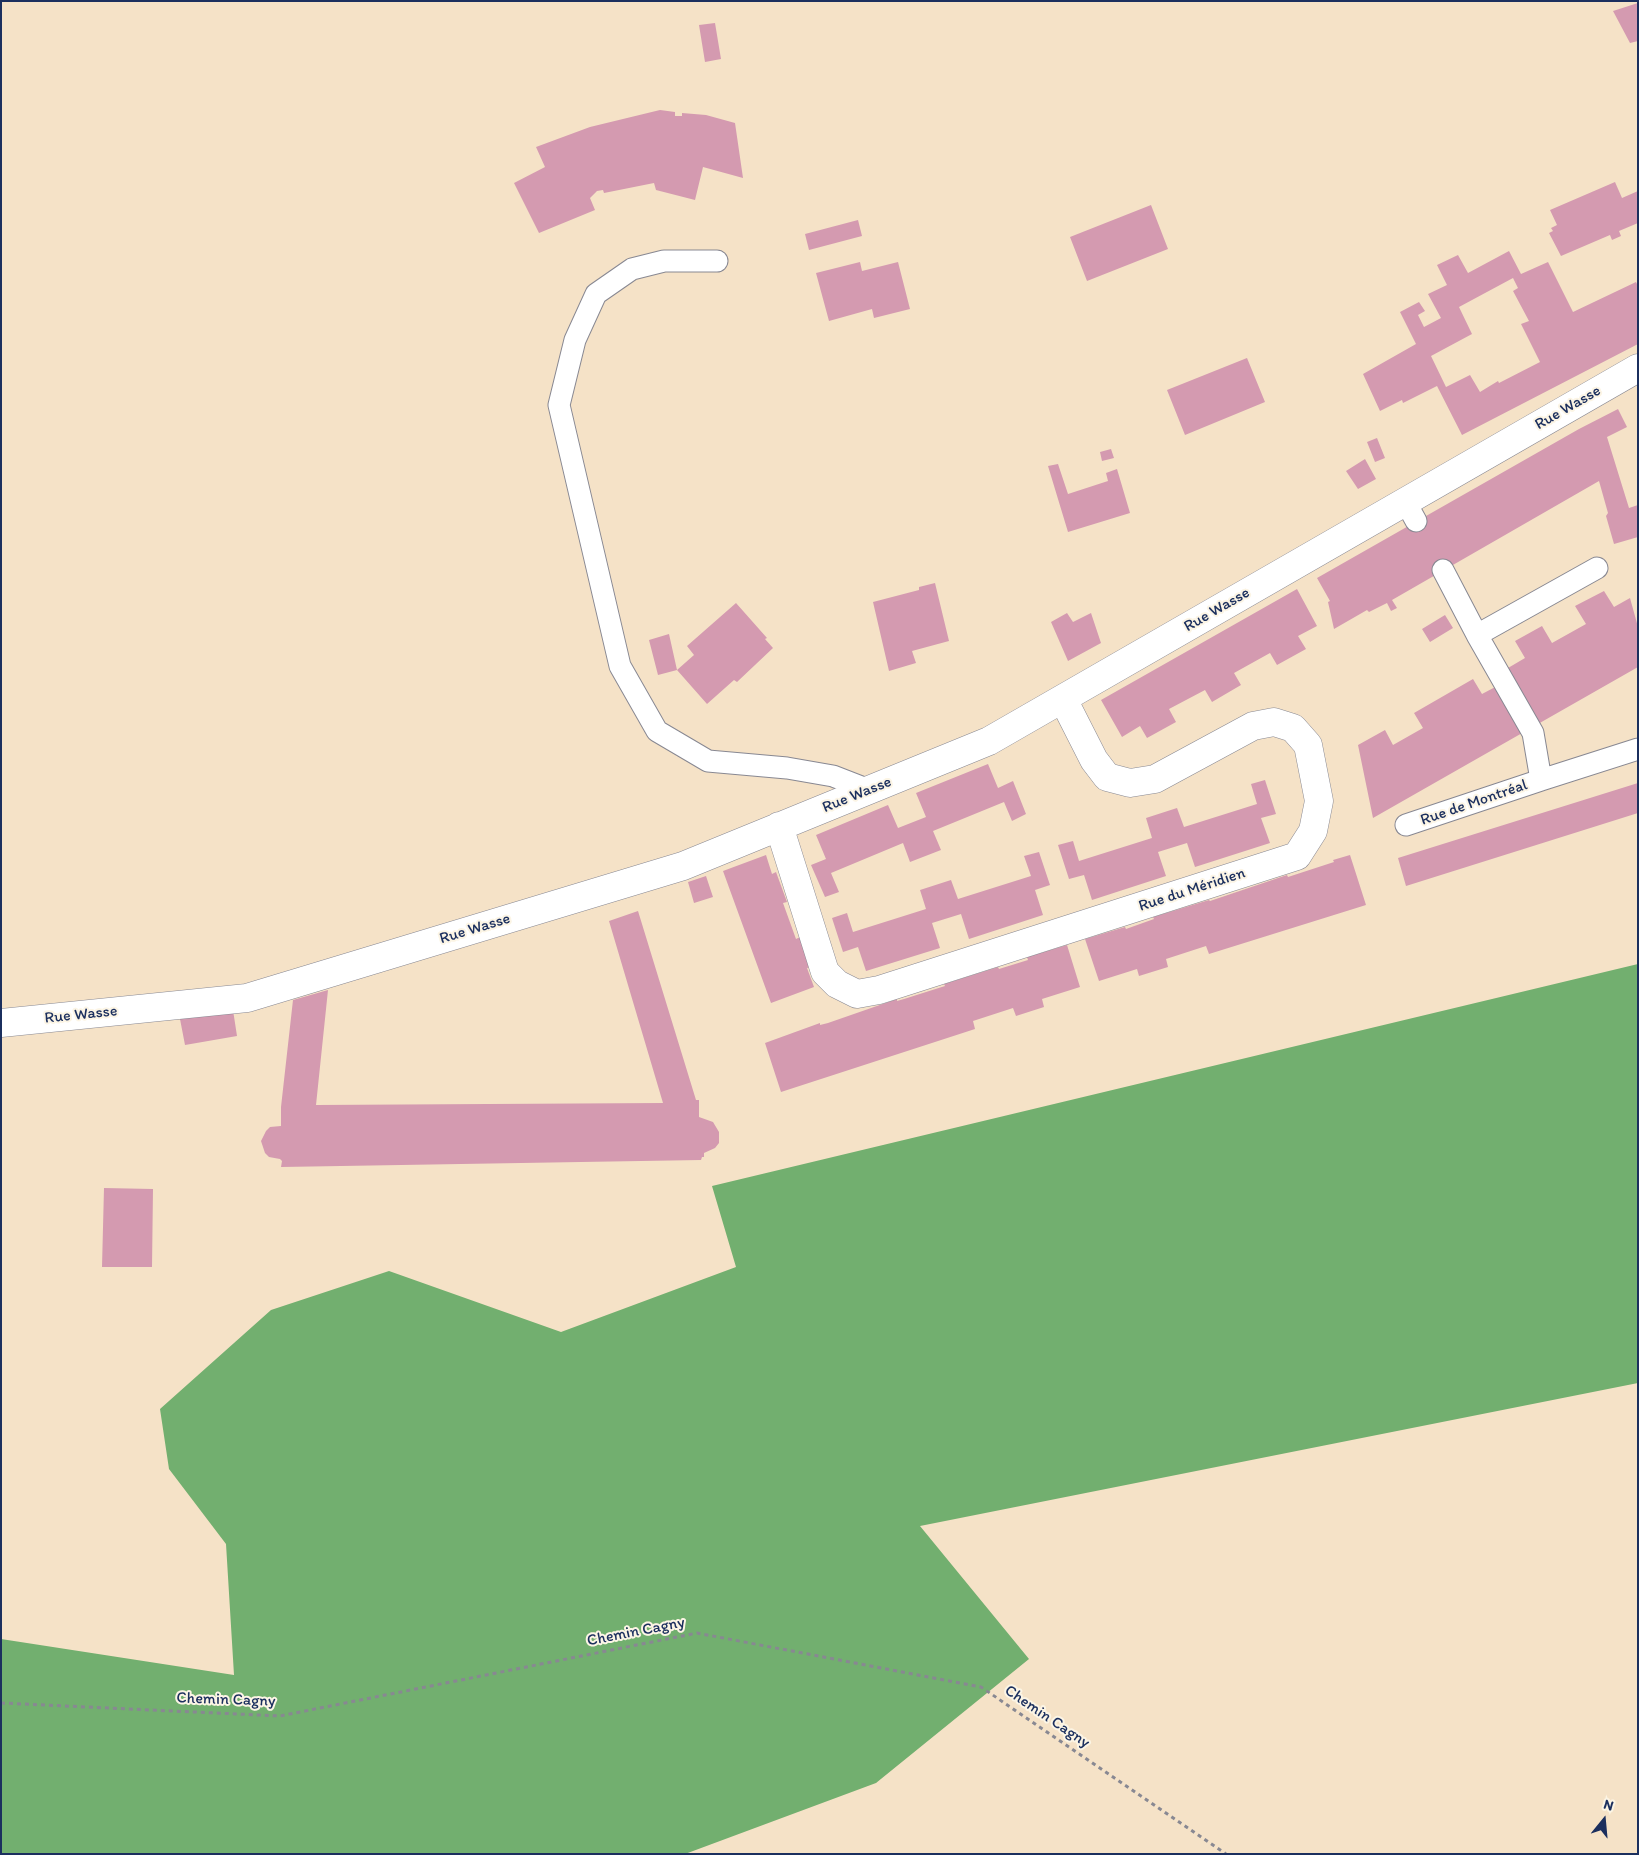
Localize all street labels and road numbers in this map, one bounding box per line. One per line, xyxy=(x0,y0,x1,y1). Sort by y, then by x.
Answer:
street label: Rue Wasse xyxy=(1532,381,1604,435)
street label: Rue Wasse xyxy=(1181,583,1253,637)
street label: Rue Wasse xyxy=(820,772,894,818)
street label: Rue de Montréal xyxy=(1418,776,1530,830)
street label: Rue du Méridien xyxy=(1136,864,1248,916)
street label: Rue Wasse xyxy=(437,909,513,949)
street label: Rue Wasse xyxy=(44,1002,118,1028)
street label: Chemin Cagny xyxy=(586,1613,686,1651)
street label: Chemin Cagny xyxy=(1001,1681,1093,1753)
street label: Chemin Cagny xyxy=(176,1689,276,1711)

